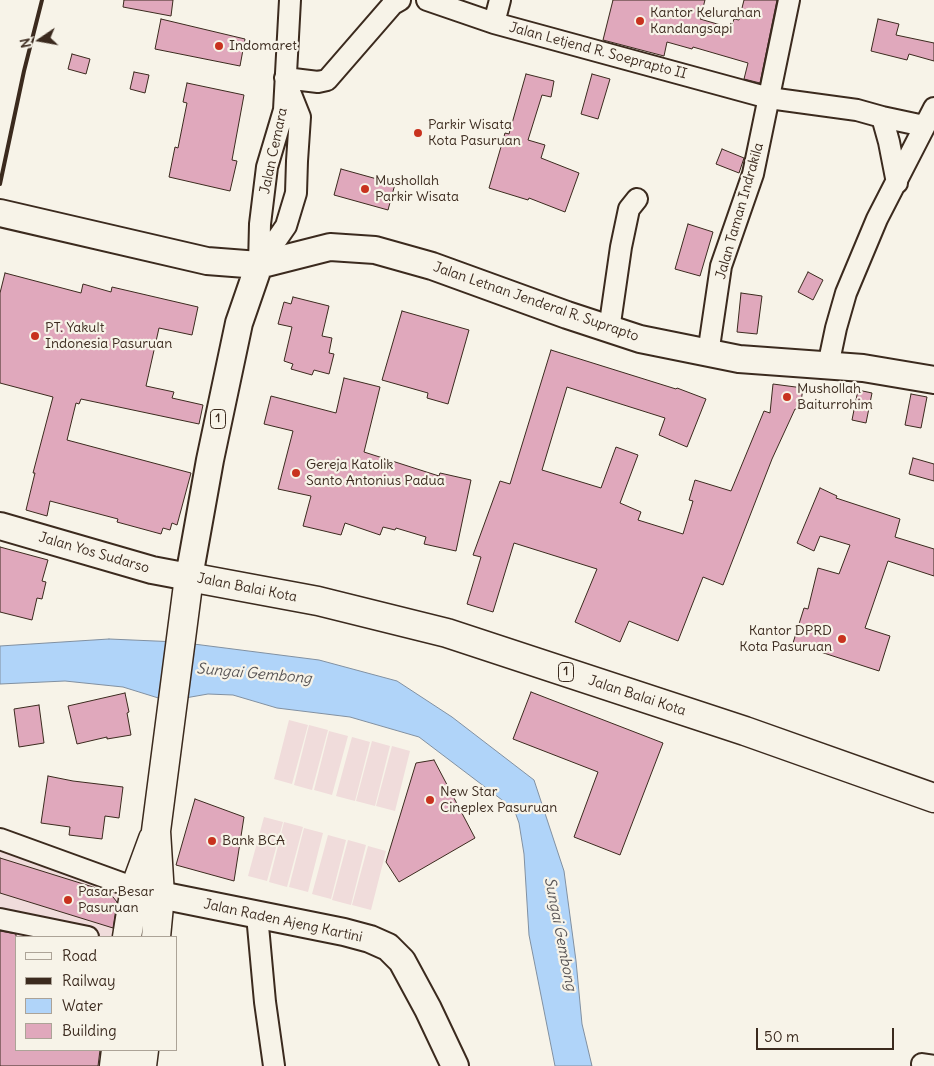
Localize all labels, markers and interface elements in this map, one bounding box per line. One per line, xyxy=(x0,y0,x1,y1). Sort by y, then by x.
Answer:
place label: Kantor Kelurahan Kandangsapi xyxy=(650,5,761,38)
north arrow xyxy=(15,15,65,65)
marker: Kantor Kelurahan Kandangsapi xyxy=(634,15,646,27)
street label: Jalan Letjend R. Soeprapto II xyxy=(507,19,689,83)
text: N xyxy=(16,37,35,50)
place label: Indomaret xyxy=(229,38,297,54)
marker: Indomaret xyxy=(213,40,225,52)
street label: Jalan Cemara xyxy=(257,106,291,196)
place label: Parkir Wisata Kota Pasuruan xyxy=(428,117,521,150)
marker: Parkir Wisata Kota Pasuruan xyxy=(412,127,424,139)
street label: Jalan Taman Indrakila xyxy=(712,141,768,281)
place label: Mushollah Parkir Wisata xyxy=(375,173,459,206)
marker: Mushollah Parkir Wisata xyxy=(359,183,371,195)
street label: Jalan Letnan Jenderal R. Suprapto xyxy=(431,259,641,345)
place label: PT. Yakult Indonesia Pasuruan xyxy=(45,320,172,352)
marker: PT. Yakult Indonesia Pasuruan xyxy=(29,330,41,342)
place label: Mushollah Baiturrohim xyxy=(797,381,873,414)
marker: Mushollah Baiturrohim xyxy=(781,391,793,403)
road number: 1 xyxy=(210,409,226,428)
place label: Gereja Katolik Santo Antonius Padua xyxy=(306,457,445,490)
marker: Gereja Katolik Santo Antonius Padua xyxy=(290,467,302,479)
street label: Jalan Yos Sudarso xyxy=(37,529,151,577)
street label: Jalan Balai Kota xyxy=(196,570,298,606)
place label: Kantor DPRD Kota Pasuruan xyxy=(739,623,832,656)
marker: Kantor DPRD Kota Pasuruan xyxy=(836,633,848,645)
water label: Sungai Gembong xyxy=(196,660,312,688)
road number: 1 xyxy=(558,662,574,682)
street label: Jalan Balai Kota xyxy=(586,672,688,720)
place label: New Star Cineplex Pasuruan xyxy=(440,784,557,816)
marker: New Star Cineplex Pasuruan xyxy=(424,794,436,806)
place label: Bank BCA xyxy=(222,833,285,849)
marker: Bank BCA xyxy=(206,835,218,847)
water label: Sungai Gembong xyxy=(540,876,580,992)
place label: Pasar Besar Pasuruan xyxy=(78,884,154,916)
marker: Pasar Besar Pasuruan xyxy=(62,894,74,906)
street label: Jalan Raden Ajeng Kartini xyxy=(202,896,364,946)
legend xyxy=(15,936,178,1051)
text: Road xyxy=(62,946,97,965)
text: Railway xyxy=(62,971,116,990)
text: Water xyxy=(62,996,103,1015)
scale bar xyxy=(759,1018,896,1050)
text: Building xyxy=(62,1021,117,1040)
text: 50 m xyxy=(764,1027,799,1046)

